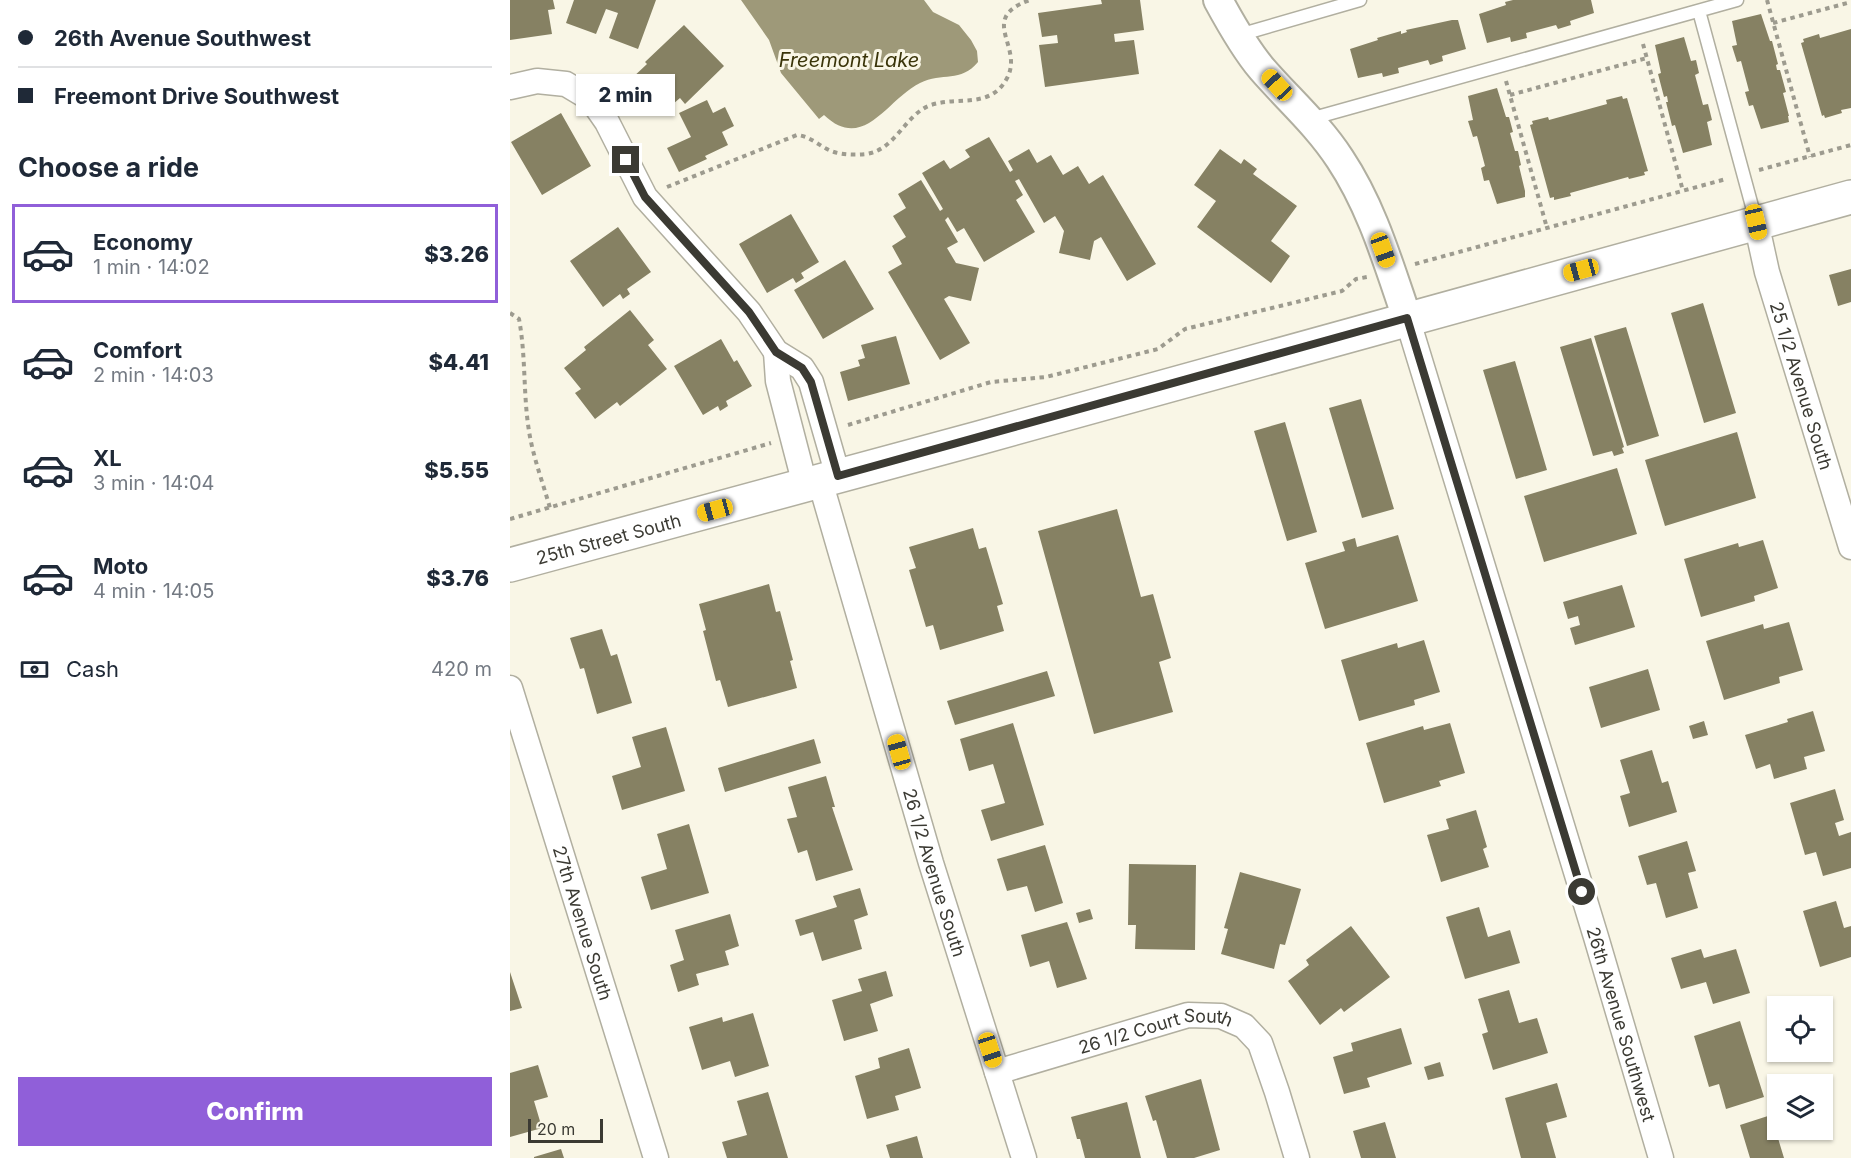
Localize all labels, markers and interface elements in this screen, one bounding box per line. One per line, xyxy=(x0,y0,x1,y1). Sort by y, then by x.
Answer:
text: 26th Avenue Southwest xyxy=(54,25,311,51)
water label: Freemont Lake xyxy=(779,48,919,72)
car xyxy=(1258,66,1296,104)
callout: 2 min xyxy=(576,73,676,115)
text: Freemont Drive Southwest xyxy=(54,83,339,109)
text: 2 min xyxy=(598,83,653,107)
route end xyxy=(612,146,639,173)
text: Choose a ride xyxy=(18,151,199,184)
car xyxy=(1743,202,1769,242)
icon: car xyxy=(21,227,75,281)
text: Economy xyxy=(93,229,193,255)
car xyxy=(1368,230,1398,270)
text: $3.26 xyxy=(424,241,489,267)
text: 1 min · 14:02 xyxy=(93,255,210,279)
car xyxy=(1561,257,1601,283)
street label: 25 1/2 Avenue South xyxy=(1766,299,1837,472)
icon: car xyxy=(21,335,75,389)
text: Comfort xyxy=(93,337,182,363)
text: $4.41 xyxy=(428,349,489,375)
text: 2 min · 14:03 xyxy=(93,363,214,387)
icon: car xyxy=(21,443,75,497)
text: XL xyxy=(93,445,122,471)
text: $5.55 xyxy=(424,457,489,483)
text: 3 min · 14:04 xyxy=(93,471,215,495)
car xyxy=(695,497,735,523)
street label: 25th Street South xyxy=(534,509,683,568)
icon: car xyxy=(21,551,75,605)
text: Moto xyxy=(93,553,148,579)
text: $3.76 xyxy=(426,565,489,591)
text: 4 min · 14:05 xyxy=(93,579,214,603)
icon: cash xyxy=(18,653,51,686)
text: Cash xyxy=(66,656,119,682)
text: 420 m xyxy=(431,657,492,681)
car xyxy=(885,732,913,772)
street label: 26 1/2 Avenue South xyxy=(899,786,970,959)
street label: 27th Avenue South xyxy=(549,843,617,1003)
route start xyxy=(1568,878,1595,905)
street label: 26th Avenue Southwest xyxy=(1583,924,1660,1124)
map controls xyxy=(1767,996,1833,1140)
button: locate xyxy=(1767,996,1833,1062)
street label: 26 1/2 Court South xyxy=(1076,1004,1236,1058)
car xyxy=(976,1030,1004,1070)
button: layers xyxy=(1767,1074,1833,1140)
button: Confirm xyxy=(18,1077,492,1146)
scale bar xyxy=(528,1116,603,1144)
text: 20 m xyxy=(537,1119,575,1139)

